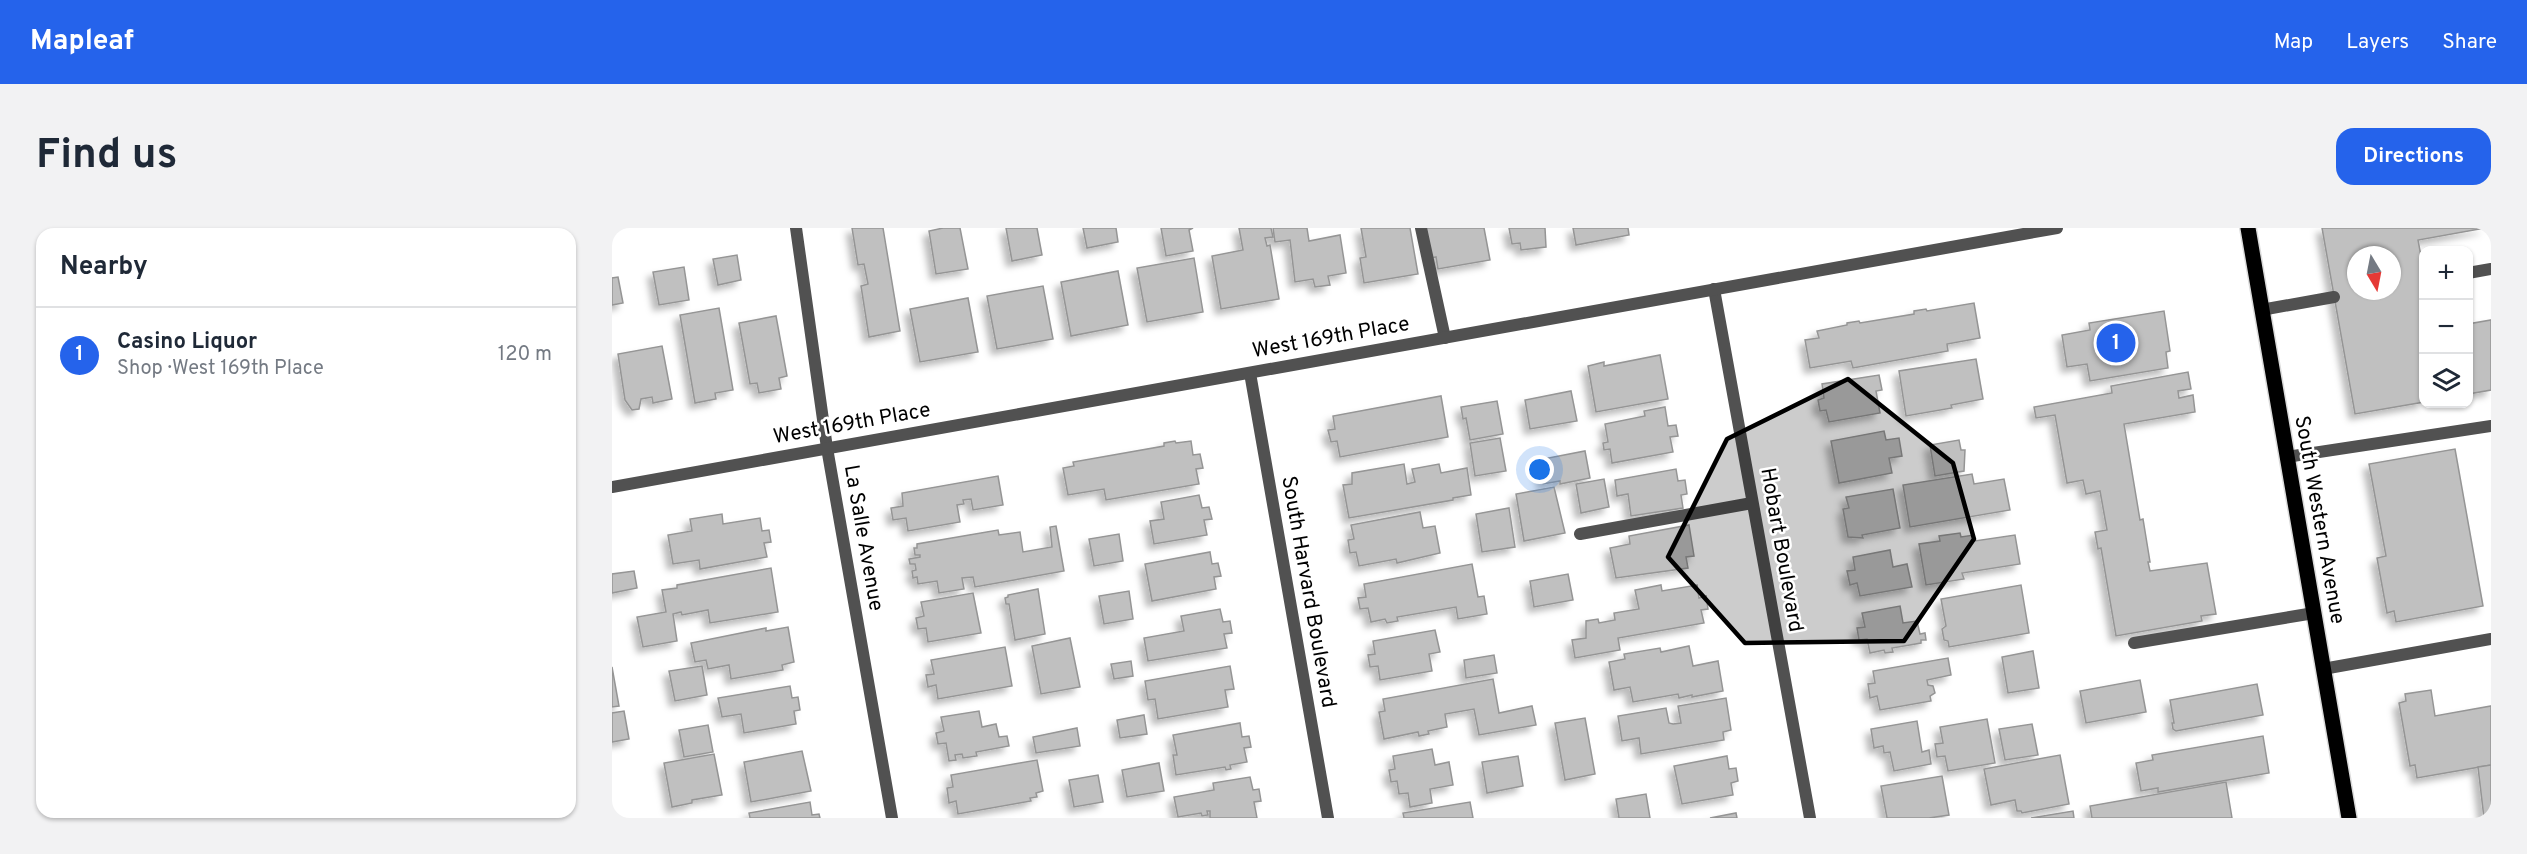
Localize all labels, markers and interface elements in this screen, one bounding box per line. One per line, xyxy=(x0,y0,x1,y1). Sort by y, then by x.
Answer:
text: Mapleaf xyxy=(30,24,134,60)
text: Map xyxy=(2274,29,2313,56)
text: Layers xyxy=(2346,29,2409,56)
text: Share xyxy=(2442,29,2497,56)
button: Directions xyxy=(2336,128,2491,185)
text: Find us xyxy=(36,130,177,183)
north arrow xyxy=(2347,246,2401,300)
map controls xyxy=(2419,246,2473,408)
button: + xyxy=(2419,246,2473,300)
text: Nearby xyxy=(60,251,148,284)
button: − xyxy=(2419,300,2473,354)
street label: West 169th Place xyxy=(1250,311,1412,365)
pin: 1 xyxy=(2096,320,2136,366)
text: Casino Liquor xyxy=(117,329,257,356)
text: 1 xyxy=(76,342,84,368)
text: 120 m xyxy=(498,342,552,368)
button: layers xyxy=(2419,354,2473,408)
text: Shop · West 169th Place xyxy=(117,356,324,382)
street label: West 169th Place xyxy=(771,397,933,451)
street label: South Western Avenue xyxy=(2287,414,2351,626)
your location xyxy=(1525,455,1554,484)
street label: La Salle Avenue xyxy=(837,463,889,613)
street label: Hobart Boulevard xyxy=(1753,466,1809,634)
street label: South Harvard Boulevard xyxy=(1274,474,1342,710)

